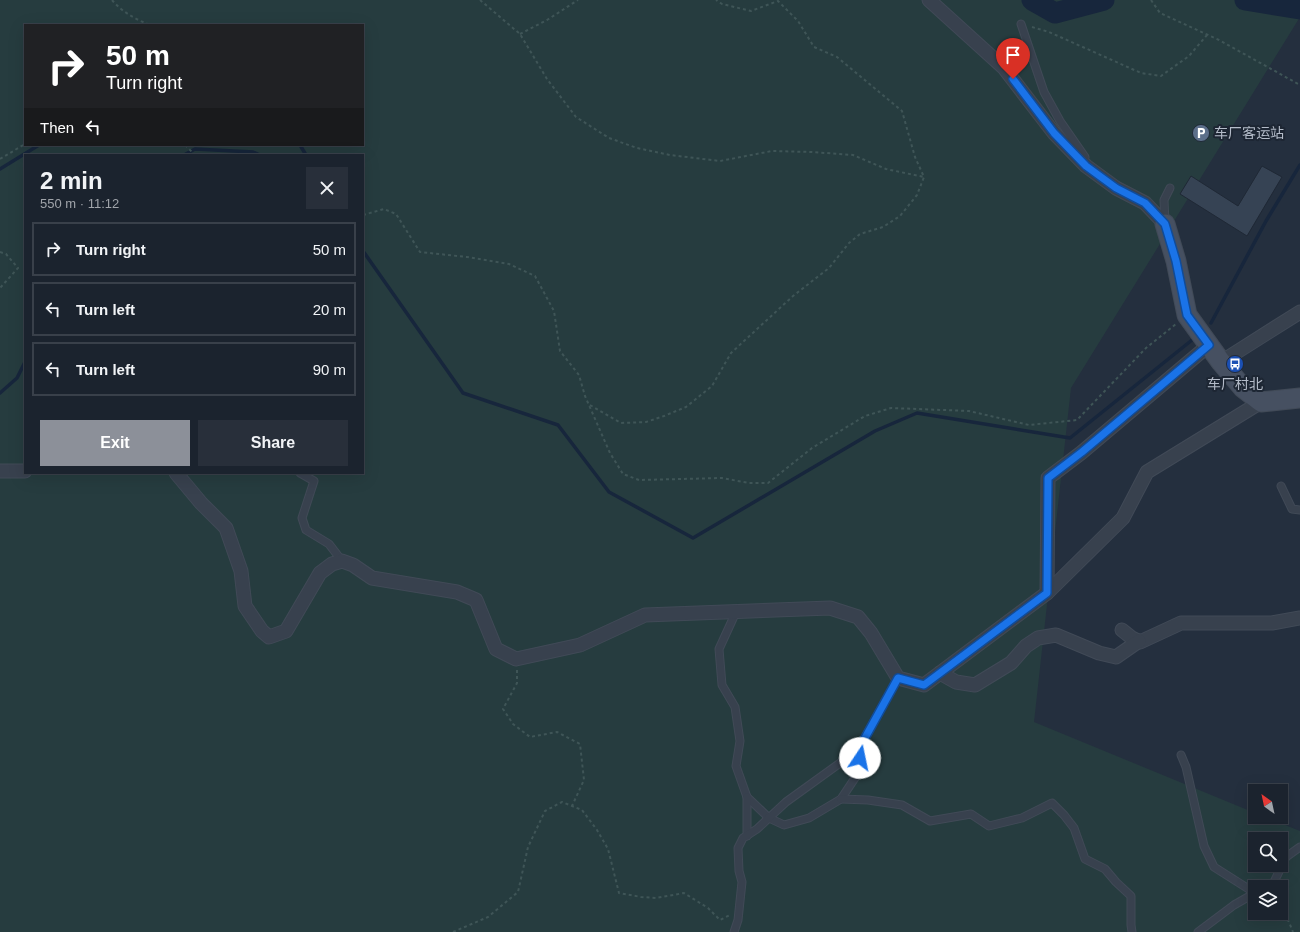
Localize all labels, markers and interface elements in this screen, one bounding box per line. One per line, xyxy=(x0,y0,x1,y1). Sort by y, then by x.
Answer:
pin xyxy=(996,38,1030,79)
icon: right xyxy=(40,40,92,92)
text: 50 m xyxy=(106,40,170,71)
icon: arrive xyxy=(1002,44,1024,66)
text: Turn right xyxy=(106,73,182,93)
icon: left xyxy=(82,116,104,138)
text: Then xyxy=(40,119,74,136)
parking icon: 车厂客运站 xyxy=(1191,123,1211,143)
place label: 车厂客运站 xyxy=(1214,125,1284,141)
text: 2 min xyxy=(40,167,103,194)
button: close xyxy=(306,167,348,209)
text: 550 m · 11:12 xyxy=(40,196,119,211)
icon: right xyxy=(42,238,64,260)
text: Turn right xyxy=(76,241,146,258)
text: 50 m xyxy=(313,241,346,258)
icon: left xyxy=(42,298,64,320)
text: Turn left xyxy=(76,301,135,318)
text: 20 m xyxy=(313,301,346,318)
bus stop icon: 车厂村北 xyxy=(1225,354,1245,374)
icon: left xyxy=(42,358,64,380)
text: Turn left xyxy=(76,361,135,378)
text: 90 m xyxy=(313,361,346,378)
place label: 车厂村北 xyxy=(1207,376,1263,392)
button: Exit xyxy=(40,420,190,466)
button: Share xyxy=(198,420,348,466)
position arrow xyxy=(839,737,881,779)
north arrow xyxy=(1248,784,1288,824)
map controls xyxy=(1248,784,1288,920)
button: search xyxy=(1248,832,1288,872)
button: layers xyxy=(1248,880,1288,920)

